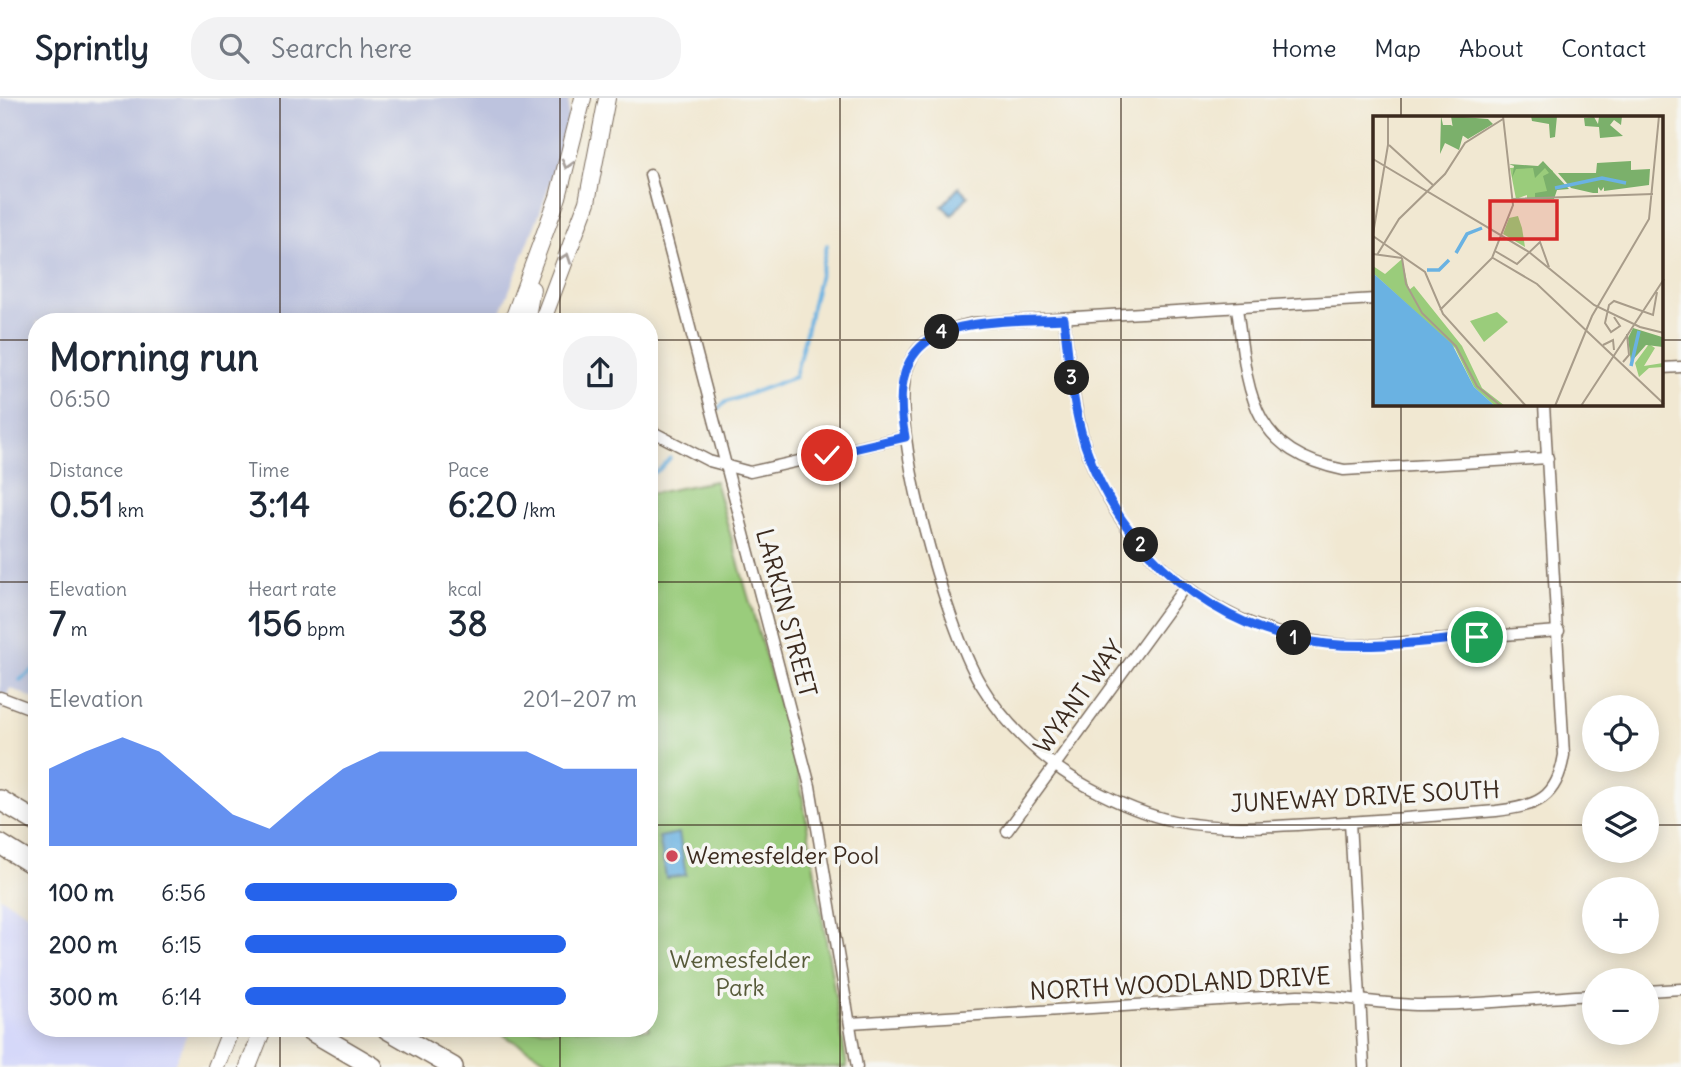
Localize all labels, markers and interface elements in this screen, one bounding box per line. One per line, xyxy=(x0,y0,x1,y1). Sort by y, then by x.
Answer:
search box xyxy=(191,17,681,80)
text: Sprintly xyxy=(35,27,149,69)
icon: search xyxy=(215,29,253,67)
text: Search here xyxy=(271,32,412,65)
text: Home xyxy=(1272,33,1336,63)
text: Map xyxy=(1374,33,1421,63)
text: About xyxy=(1459,33,1523,63)
text: Contact xyxy=(1561,33,1646,63)
inset map xyxy=(1373,116,1664,406)
one-way arrow xyxy=(561,158,576,170)
one-way arrow xyxy=(558,253,572,265)
pin: 4 xyxy=(925,314,960,350)
text: 4 xyxy=(936,319,947,343)
text: Morning run xyxy=(49,334,259,381)
button: share xyxy=(563,336,637,410)
pin: 3 xyxy=(1054,360,1090,396)
text: 3 xyxy=(1066,365,1077,389)
text: 06:50 xyxy=(49,384,111,413)
pin xyxy=(797,425,857,485)
icon: check xyxy=(808,436,846,474)
text: Distance xyxy=(49,458,123,482)
text: Time xyxy=(248,458,289,482)
text: Pace xyxy=(448,458,489,482)
text: 0.51 xyxy=(49,482,113,526)
text: 3:14 xyxy=(248,482,310,526)
text: 6:20 xyxy=(448,482,518,526)
text: km xyxy=(113,498,144,522)
text: /km xyxy=(518,498,556,522)
street label: LARKIN STREET xyxy=(750,525,824,700)
pin: 2 xyxy=(1124,528,1158,562)
text: 2 xyxy=(1135,532,1146,556)
text: Elevation xyxy=(49,577,127,601)
text: Heart rate xyxy=(248,577,336,601)
text: kcal xyxy=(448,577,482,601)
text: 7 xyxy=(49,601,66,645)
text: 156 xyxy=(248,601,303,645)
text: 38 xyxy=(448,601,488,645)
pin xyxy=(1447,607,1507,667)
text: m xyxy=(66,617,87,641)
text: bpm xyxy=(303,617,345,641)
icon: arrive xyxy=(1458,618,1496,656)
pin: 1 xyxy=(1276,620,1312,656)
text: 1 xyxy=(1290,625,1297,649)
street label: WYANT WAY xyxy=(1027,634,1130,759)
text: Elevation xyxy=(49,684,143,713)
text: 201–207 m xyxy=(523,684,637,713)
map controls xyxy=(1582,695,1659,1045)
button: locate xyxy=(1582,695,1659,772)
street label: JUNEWAY DRIVE SOUTH xyxy=(1229,774,1501,818)
button: layers xyxy=(1582,786,1659,863)
place label: Wemesfelder Pool xyxy=(686,840,879,870)
marker: Wemesfelder Pool xyxy=(664,848,680,864)
button: + xyxy=(1582,877,1659,954)
text: 100 m xyxy=(49,878,114,907)
text: 6:56 xyxy=(161,878,206,907)
text: 200 m xyxy=(49,930,118,959)
text: 6:15 xyxy=(161,930,202,959)
park label: Wemesfelder Park xyxy=(669,944,811,1002)
street label: NORTH WOODLAND DRIVE xyxy=(1029,960,1331,1006)
button: − xyxy=(1582,968,1659,1045)
text: 300 m xyxy=(49,982,118,1011)
text: 6:14 xyxy=(161,982,202,1011)

